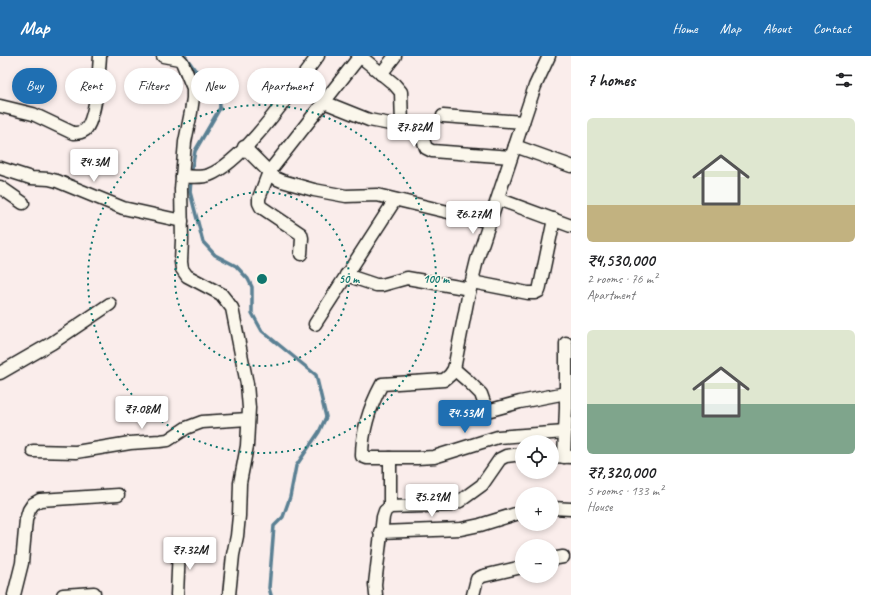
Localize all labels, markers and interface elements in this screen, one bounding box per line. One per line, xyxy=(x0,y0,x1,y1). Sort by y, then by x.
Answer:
text: Map xyxy=(20,16,50,40)
text: Home xyxy=(672,20,698,37)
text: Map xyxy=(720,20,741,37)
text: About xyxy=(763,20,791,37)
text: Contact xyxy=(813,20,851,37)
chip: Buy xyxy=(12,68,57,104)
chip: Rent xyxy=(65,68,116,104)
chip: Filters xyxy=(124,68,183,104)
chip: New xyxy=(191,68,239,104)
chip: Apartment xyxy=(247,68,326,104)
icon: filters xyxy=(833,69,855,91)
text: 7 homes xyxy=(587,70,635,91)
pin: ₹7.82M xyxy=(381,114,447,148)
text: ₹7.82M xyxy=(396,119,432,135)
icon: home xyxy=(685,144,757,216)
pin: ₹4.3M xyxy=(66,149,122,183)
text: ₹4.3M xyxy=(79,154,109,170)
pin: ₹6.27M xyxy=(440,201,506,235)
text: ₹6.27M xyxy=(455,206,491,222)
text: ₹4,530,000 xyxy=(587,250,655,271)
text: 50 m xyxy=(339,271,360,287)
text: 100 m xyxy=(423,271,450,287)
text: 2 rooms · 76 m² xyxy=(587,271,657,287)
centre of rings xyxy=(255,272,269,286)
text: Apartment xyxy=(587,287,635,303)
icon: home xyxy=(685,356,757,428)
pin: ₹7.08M xyxy=(109,396,175,430)
pin: ₹4.53M xyxy=(432,400,498,434)
text: ₹7.08M xyxy=(124,401,160,417)
text: ₹4.53M xyxy=(447,405,483,421)
map controls xyxy=(515,435,559,583)
button: locate xyxy=(515,435,559,479)
text: ₹7,320,000 xyxy=(587,462,655,483)
text: 5 rooms · 133 m² xyxy=(587,483,663,499)
pin: ₹5.29M xyxy=(399,484,465,518)
button: + xyxy=(515,487,559,531)
text: ₹5.29M xyxy=(414,489,450,505)
text: House xyxy=(587,499,612,515)
pin: ₹7.32M xyxy=(157,537,223,571)
button: − xyxy=(515,539,559,583)
text: ₹7.32M xyxy=(172,542,208,558)

